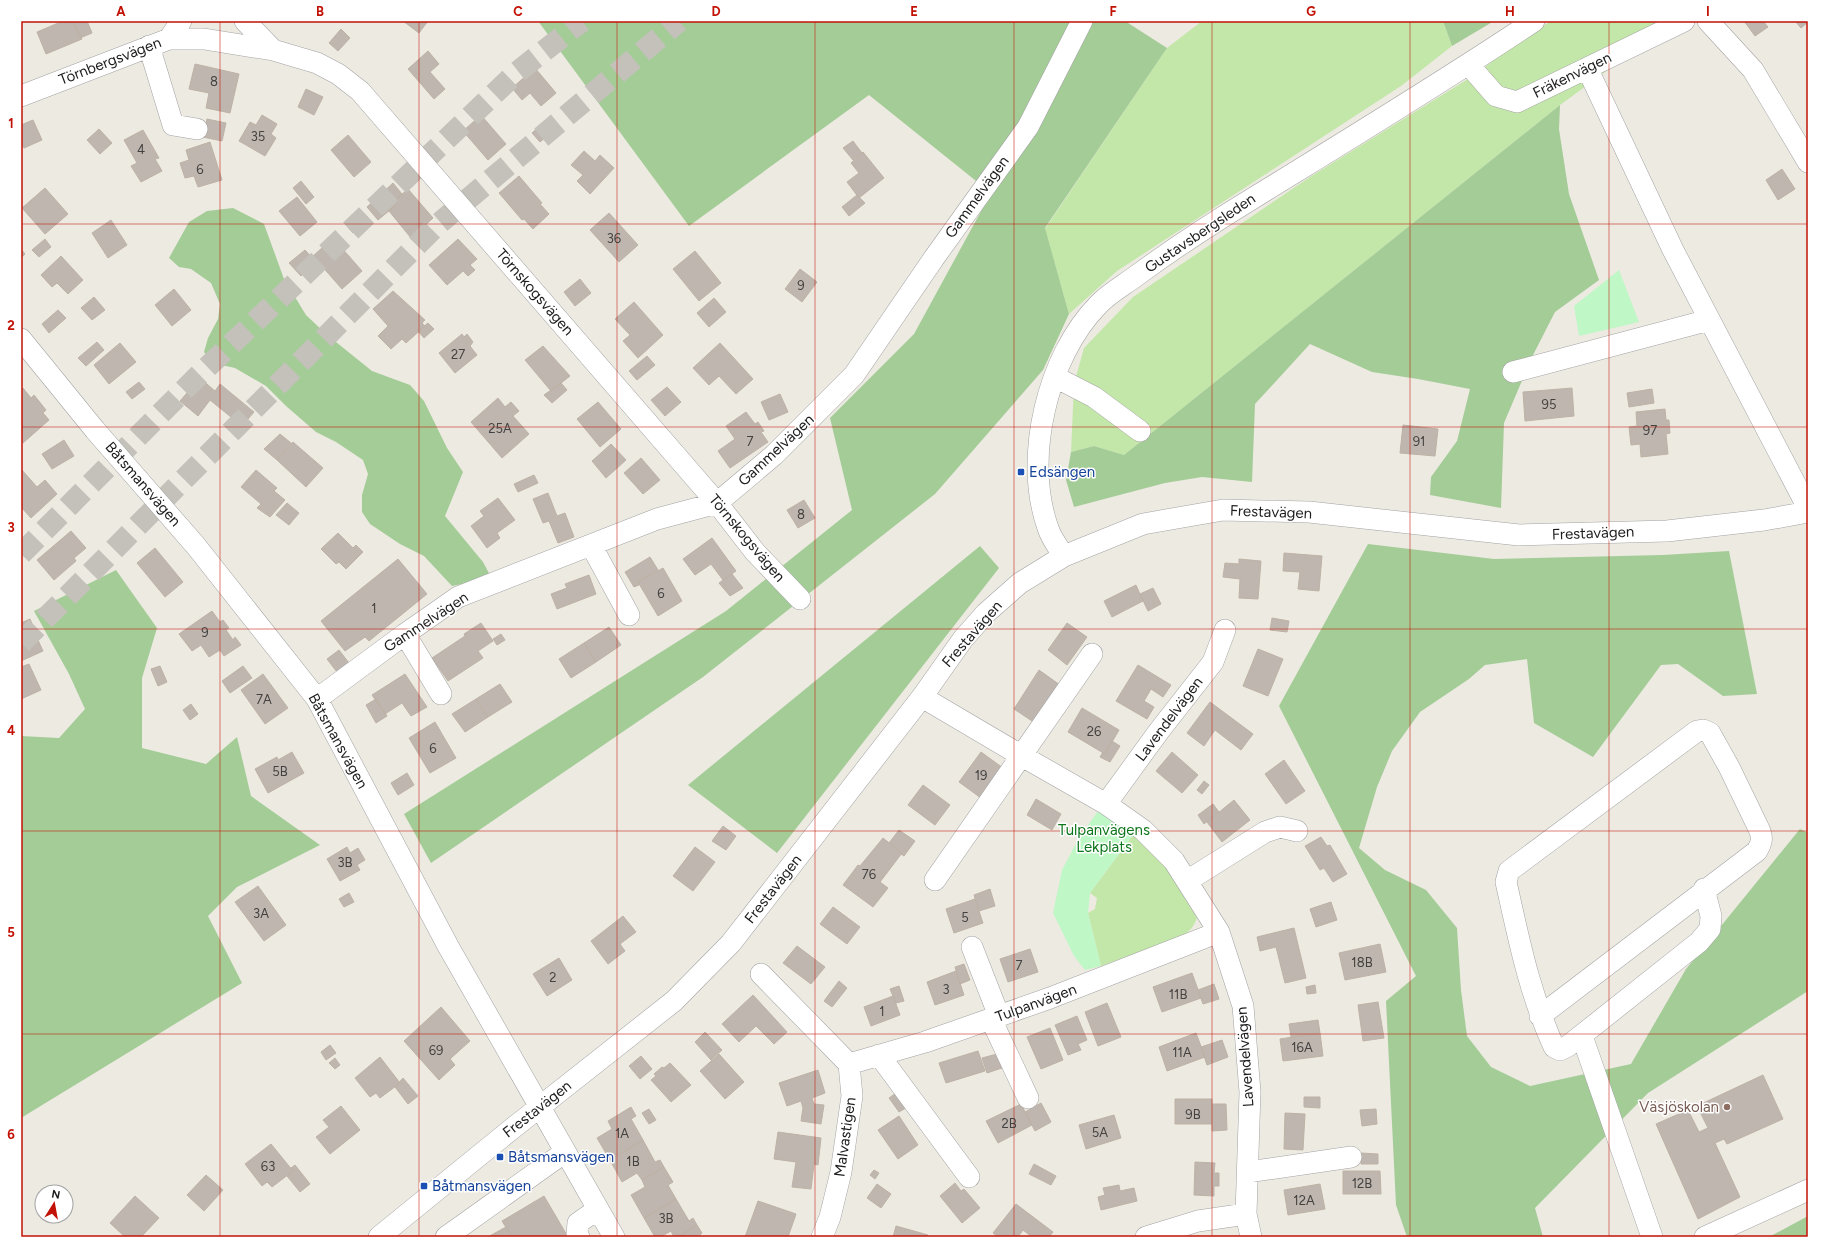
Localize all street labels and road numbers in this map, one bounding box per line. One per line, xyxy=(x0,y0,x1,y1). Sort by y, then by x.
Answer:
street label: Törnbergsvägen xyxy=(56,33,164,89)
street label: Fräkenvägen xyxy=(1530,48,1614,102)
street label: Gammelvägen xyxy=(941,153,1013,241)
street label: Gustavsbergsleden xyxy=(1141,189,1259,277)
street label: Törnskogsvägen xyxy=(492,245,578,339)
street label: Gammelvägen xyxy=(734,410,818,490)
street label: Båtsmansvägen xyxy=(101,438,185,530)
street label: Törnskogsvägen xyxy=(705,491,789,585)
street label: Frestavägen xyxy=(1230,502,1312,522)
street label: Frestavägen xyxy=(1552,523,1634,543)
street label: Gammelvägen xyxy=(380,588,472,656)
street label: Frestavägen xyxy=(938,597,1006,671)
street label: Lavendelvägen xyxy=(1132,673,1206,765)
street label: Båtsmansvägen xyxy=(304,690,372,792)
street label: Frestavägen xyxy=(741,851,805,927)
street label: Tulpanvägen xyxy=(993,980,1079,1026)
street label: Lavendelvägen xyxy=(1233,1006,1257,1108)
street label: Frestavägen xyxy=(499,1077,575,1141)
street label: Malvastigen xyxy=(830,1096,860,1178)

